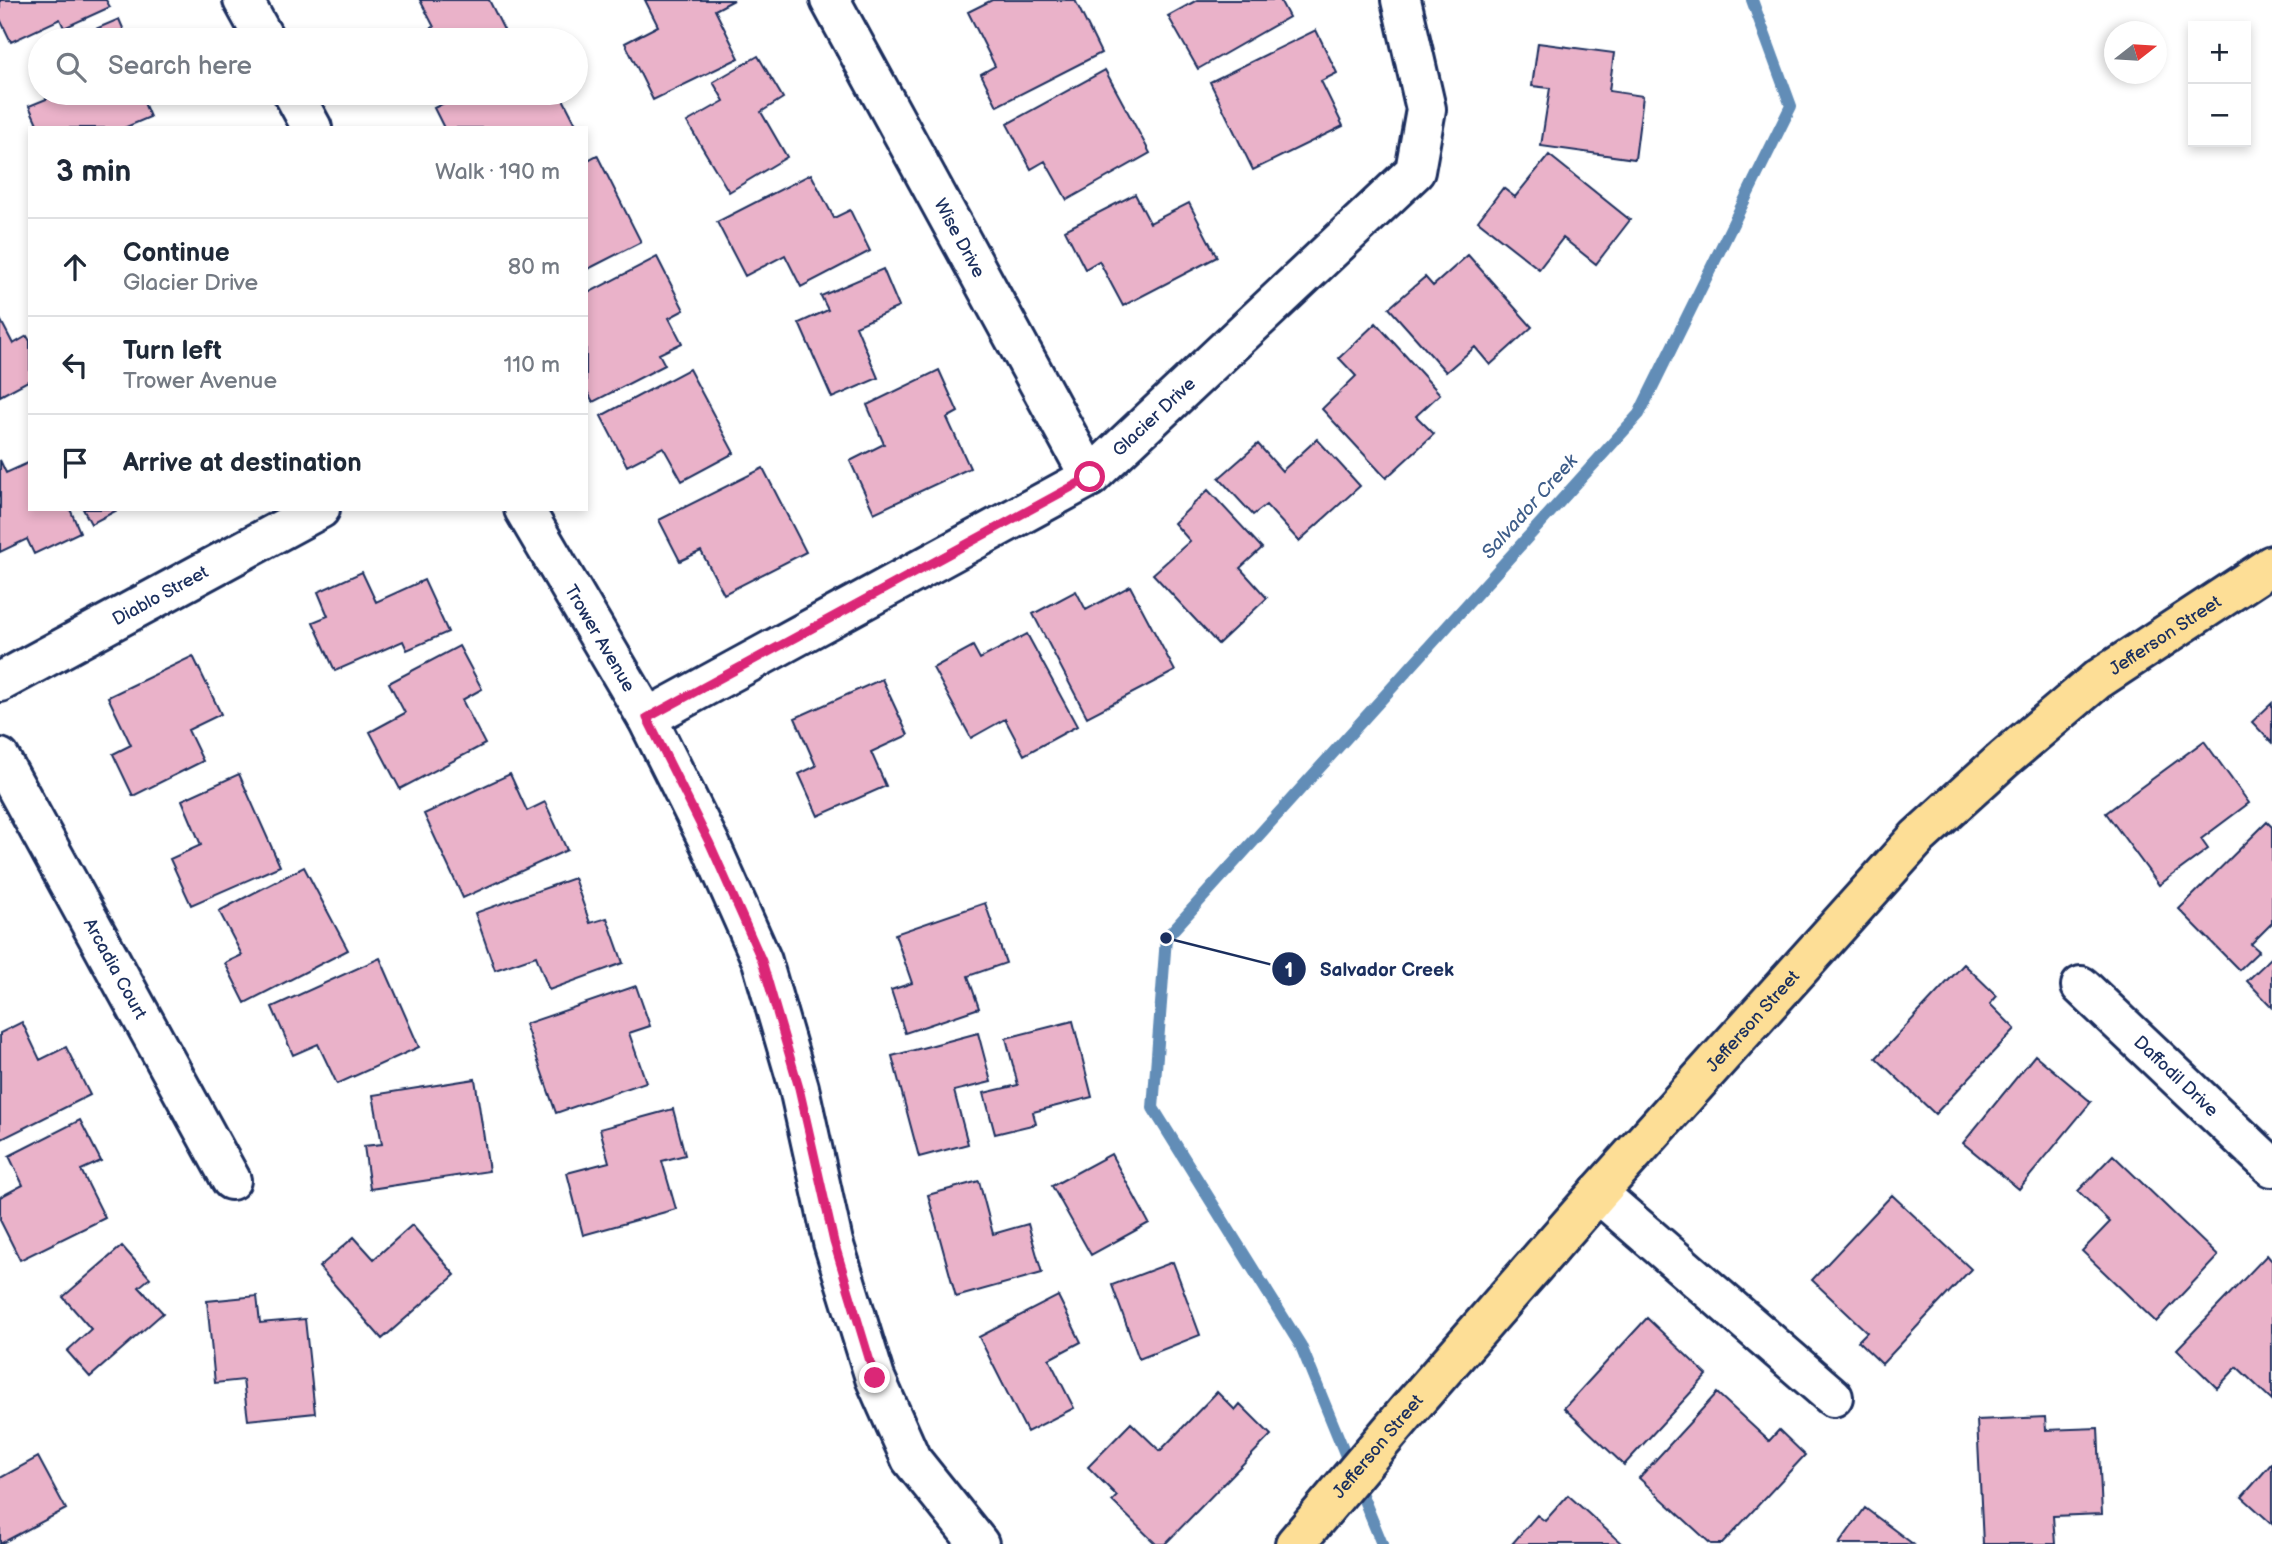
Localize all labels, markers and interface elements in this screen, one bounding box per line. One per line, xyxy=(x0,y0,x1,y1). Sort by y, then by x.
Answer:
north arrow xyxy=(2104,21,2167,84)
map controls xyxy=(2188,21,2251,147)
button: + xyxy=(2188,21,2251,84)
search box xyxy=(28,28,588,105)
icon: search xyxy=(52,48,90,86)
text: Search here xyxy=(108,51,252,82)
button: − xyxy=(2188,84,2251,147)
text: 3 min xyxy=(56,154,131,190)
text: Walk · 190 m xyxy=(435,158,560,186)
street label: Wise Drive xyxy=(930,195,990,281)
text: Continue xyxy=(123,238,230,269)
icon: ahead xyxy=(56,248,94,286)
text: 80 m xyxy=(508,253,560,281)
text: Glacier Drive xyxy=(123,269,258,297)
text: Turn left xyxy=(123,336,222,367)
icon: left xyxy=(56,346,94,384)
text: 110 m xyxy=(503,351,560,379)
text: Trower Avenue xyxy=(123,367,277,395)
street label: Glacier Drive xyxy=(1108,373,1200,461)
icon: arrive xyxy=(56,444,94,482)
text: Arrive at destination xyxy=(123,448,362,479)
water label: Salvador Creek xyxy=(1477,449,1583,564)
route start xyxy=(1074,461,1105,492)
street label: Diablo Street xyxy=(109,561,212,630)
street label: Trower Avenue xyxy=(560,581,640,696)
street label: Jefferson Street xyxy=(2105,591,2225,680)
street label: Arcadia Court xyxy=(79,915,151,1023)
callout: Salvador Creek xyxy=(1271,949,1468,989)
text: 1 xyxy=(1285,958,1293,983)
text: Salvador Creek xyxy=(1320,959,1454,982)
street label: Jefferson Street xyxy=(1702,966,1804,1076)
street label: Daffodil Drive xyxy=(2130,1031,2223,1121)
route end xyxy=(859,1362,890,1393)
street label: Jefferson Street xyxy=(1328,1390,1428,1502)

